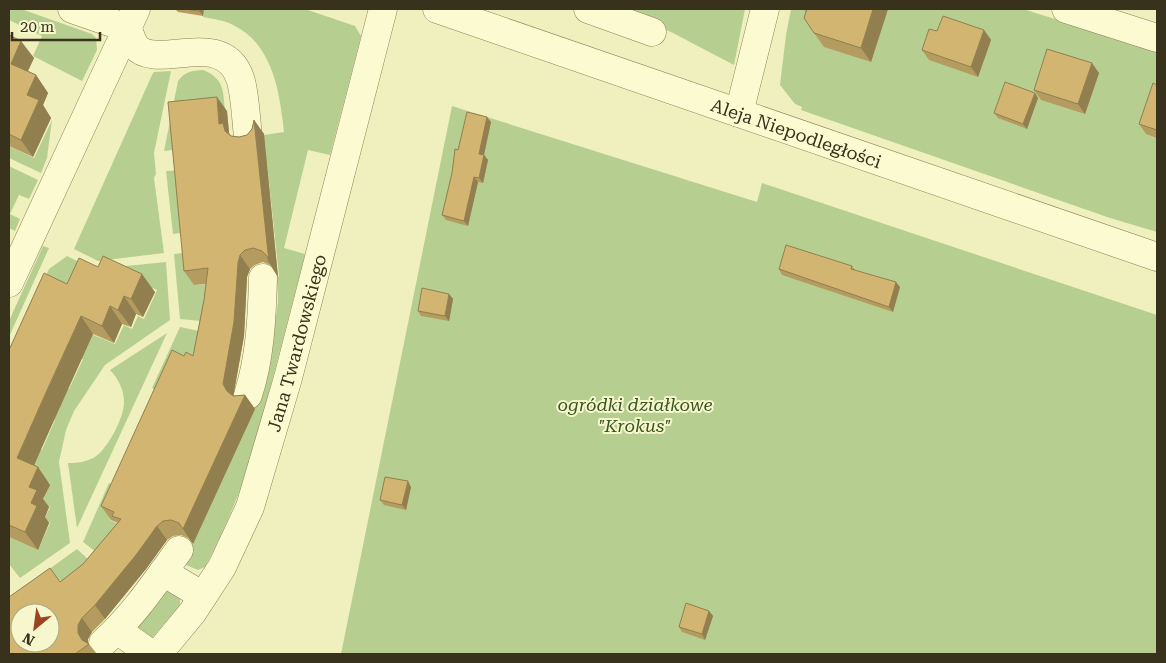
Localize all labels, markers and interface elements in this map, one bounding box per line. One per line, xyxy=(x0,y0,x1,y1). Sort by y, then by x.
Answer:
scale bar xyxy=(12,10,100,42)
text: 20 m xyxy=(20,18,55,36)
street label: Aleja Niepodległości xyxy=(708,94,885,172)
street label: Jana Twardowskiego xyxy=(262,252,330,434)
park label: ogródki działkowe "Krokus" xyxy=(557,394,713,436)
north arrow xyxy=(10,603,60,653)
text: N xyxy=(20,630,37,649)

